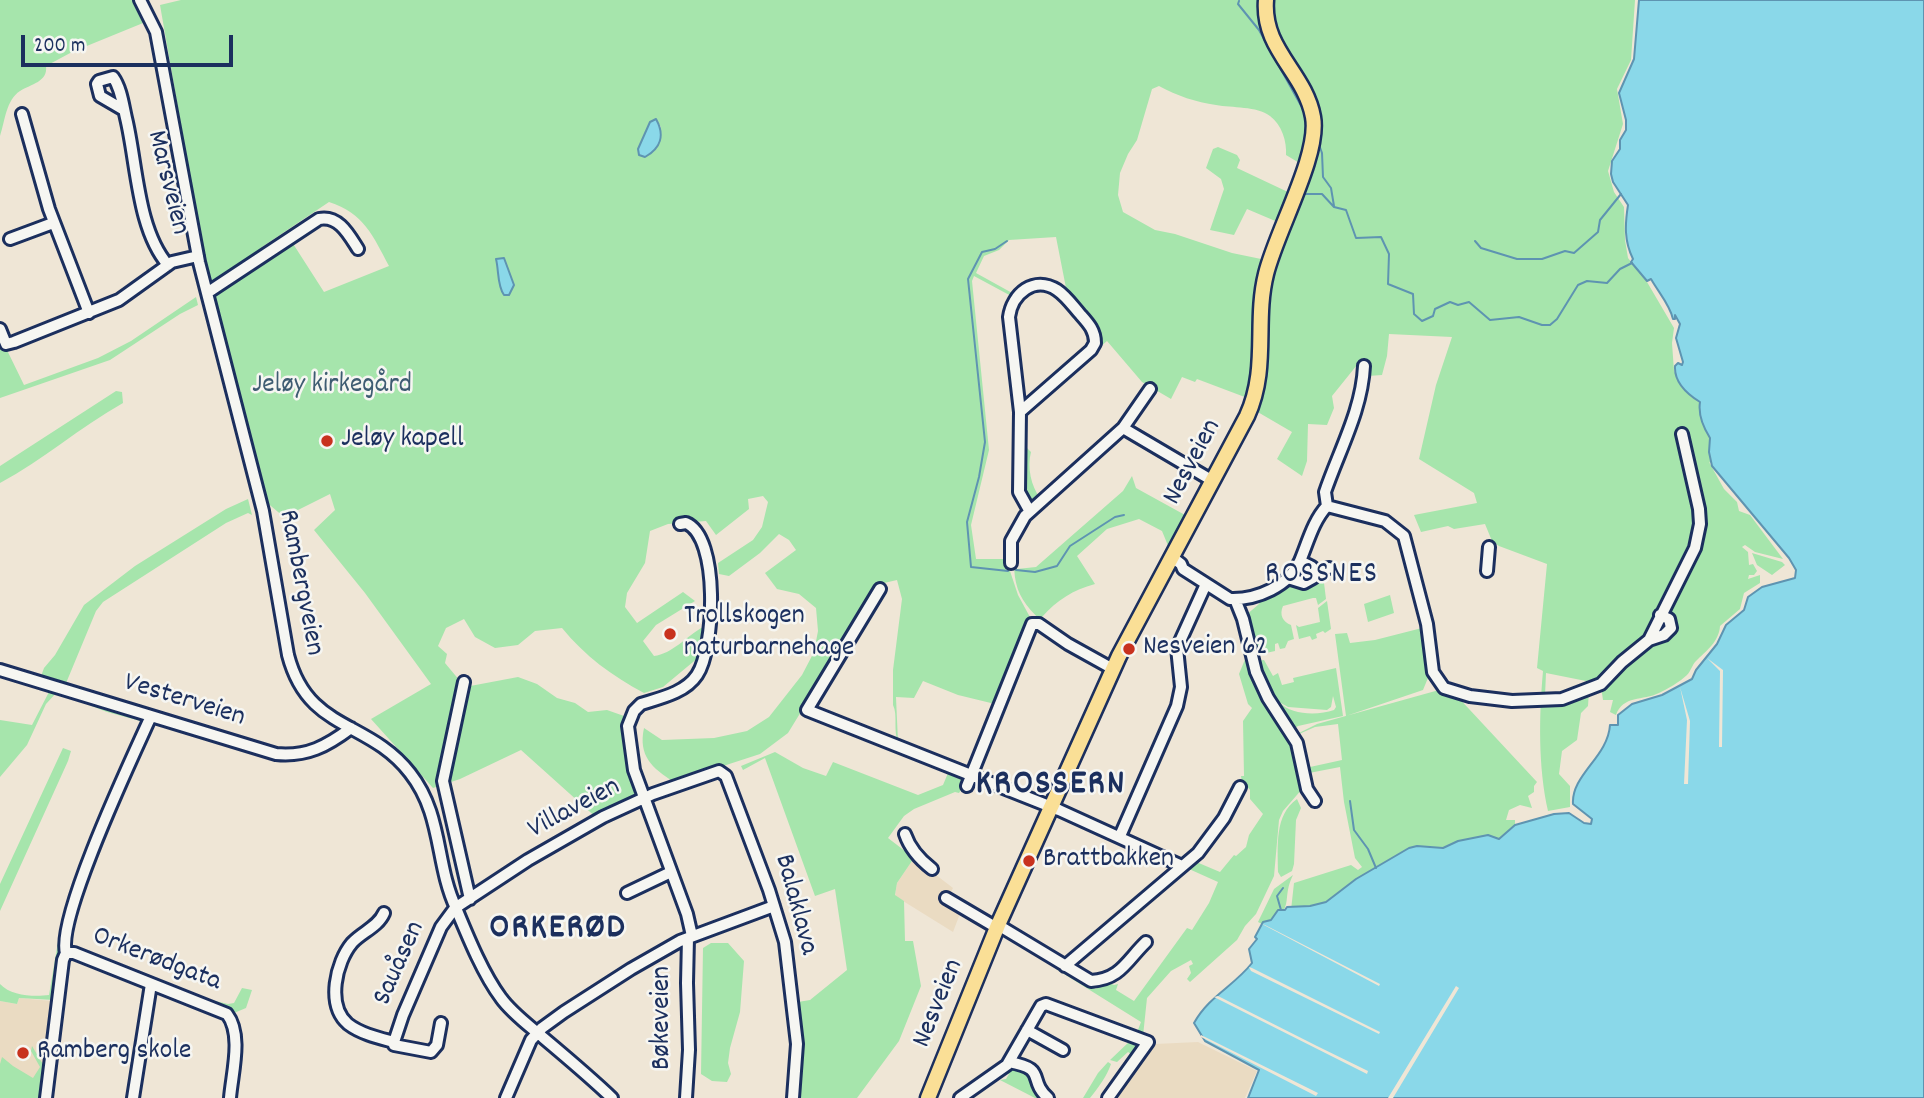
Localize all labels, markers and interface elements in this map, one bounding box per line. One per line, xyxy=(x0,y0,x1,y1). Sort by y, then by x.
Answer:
scale bar xyxy=(24,21,236,65)
text: 200 m xyxy=(34,32,85,62)
street label: Marsveien xyxy=(137,127,195,239)
park label: Jeløy kirkegård xyxy=(252,370,412,404)
street label: Nesveien xyxy=(1157,414,1231,512)
place label: Jeløy kapell xyxy=(341,424,464,458)
marker: Jeløy kapell xyxy=(319,433,335,449)
street label: Rambergveien xyxy=(268,507,330,659)
district label: ROSSNES xyxy=(1266,559,1378,595)
place label: Trollskogen naturbarnehage xyxy=(684,601,854,667)
marker: Trollskogen naturbarnehage xyxy=(662,626,678,642)
place label: Nesveien 62 xyxy=(1143,632,1268,666)
marker: Nesveien 62 xyxy=(1121,641,1137,657)
street label: Vesterveien xyxy=(119,668,249,736)
district label: KROSSERN xyxy=(977,766,1125,808)
street label: Villaveien xyxy=(523,772,627,848)
place label: Brattbakken xyxy=(1043,844,1174,878)
street label: Balaklava xyxy=(765,851,823,959)
marker: Brattbakken xyxy=(1021,853,1037,869)
district label: ORKERØD xyxy=(490,910,626,952)
street label: Sauåsen xyxy=(368,917,434,1011)
street label: Orkerødgata xyxy=(87,921,225,1001)
street label: Nesveien xyxy=(907,955,973,1053)
street label: Bøkeveien xyxy=(647,966,681,1070)
place label: Ramberg skole xyxy=(37,1036,191,1070)
marker: Ramberg skole xyxy=(15,1045,31,1061)

